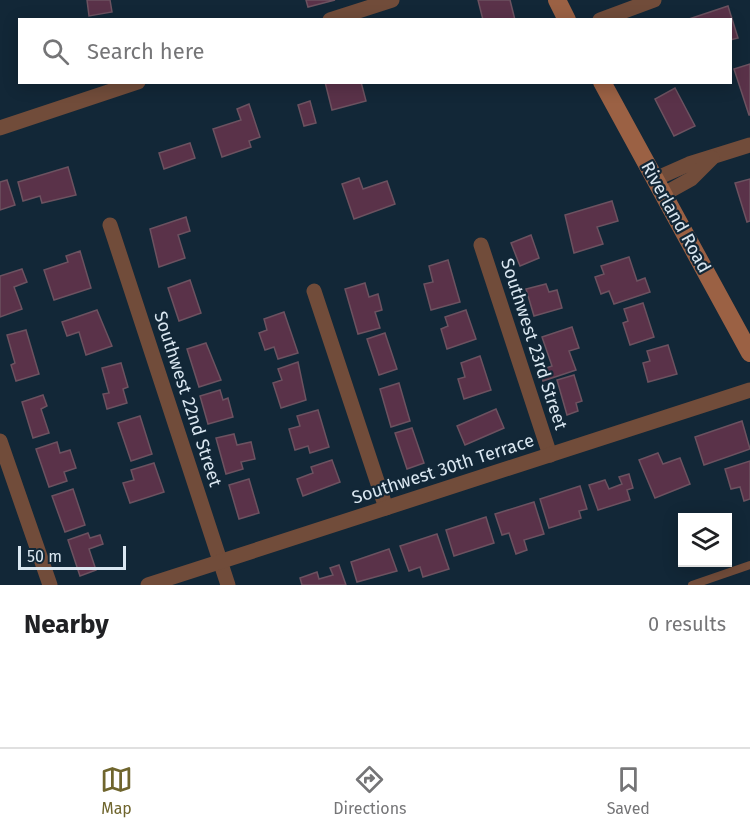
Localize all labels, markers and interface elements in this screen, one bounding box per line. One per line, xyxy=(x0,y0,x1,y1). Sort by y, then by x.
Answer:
search box xyxy=(18,18,732,84)
icon: search xyxy=(39,35,72,68)
text: Search here xyxy=(87,38,205,65)
street label: Riverland Road xyxy=(636,157,716,277)
street label: Southwest 23rd Street xyxy=(496,256,572,433)
street label: Southwest 22nd Street xyxy=(149,309,227,490)
street label: Southwest 30th Terrace xyxy=(349,429,537,509)
map controls xyxy=(678,513,732,567)
button: layers xyxy=(678,513,732,567)
scale bar xyxy=(18,543,126,570)
text: 50 m xyxy=(27,547,62,566)
text: Nearby xyxy=(24,609,109,640)
text: 0 results xyxy=(648,612,726,636)
tab: Map xyxy=(100,763,133,818)
tab: Directions xyxy=(333,763,407,818)
tab: Saved xyxy=(607,763,650,818)

